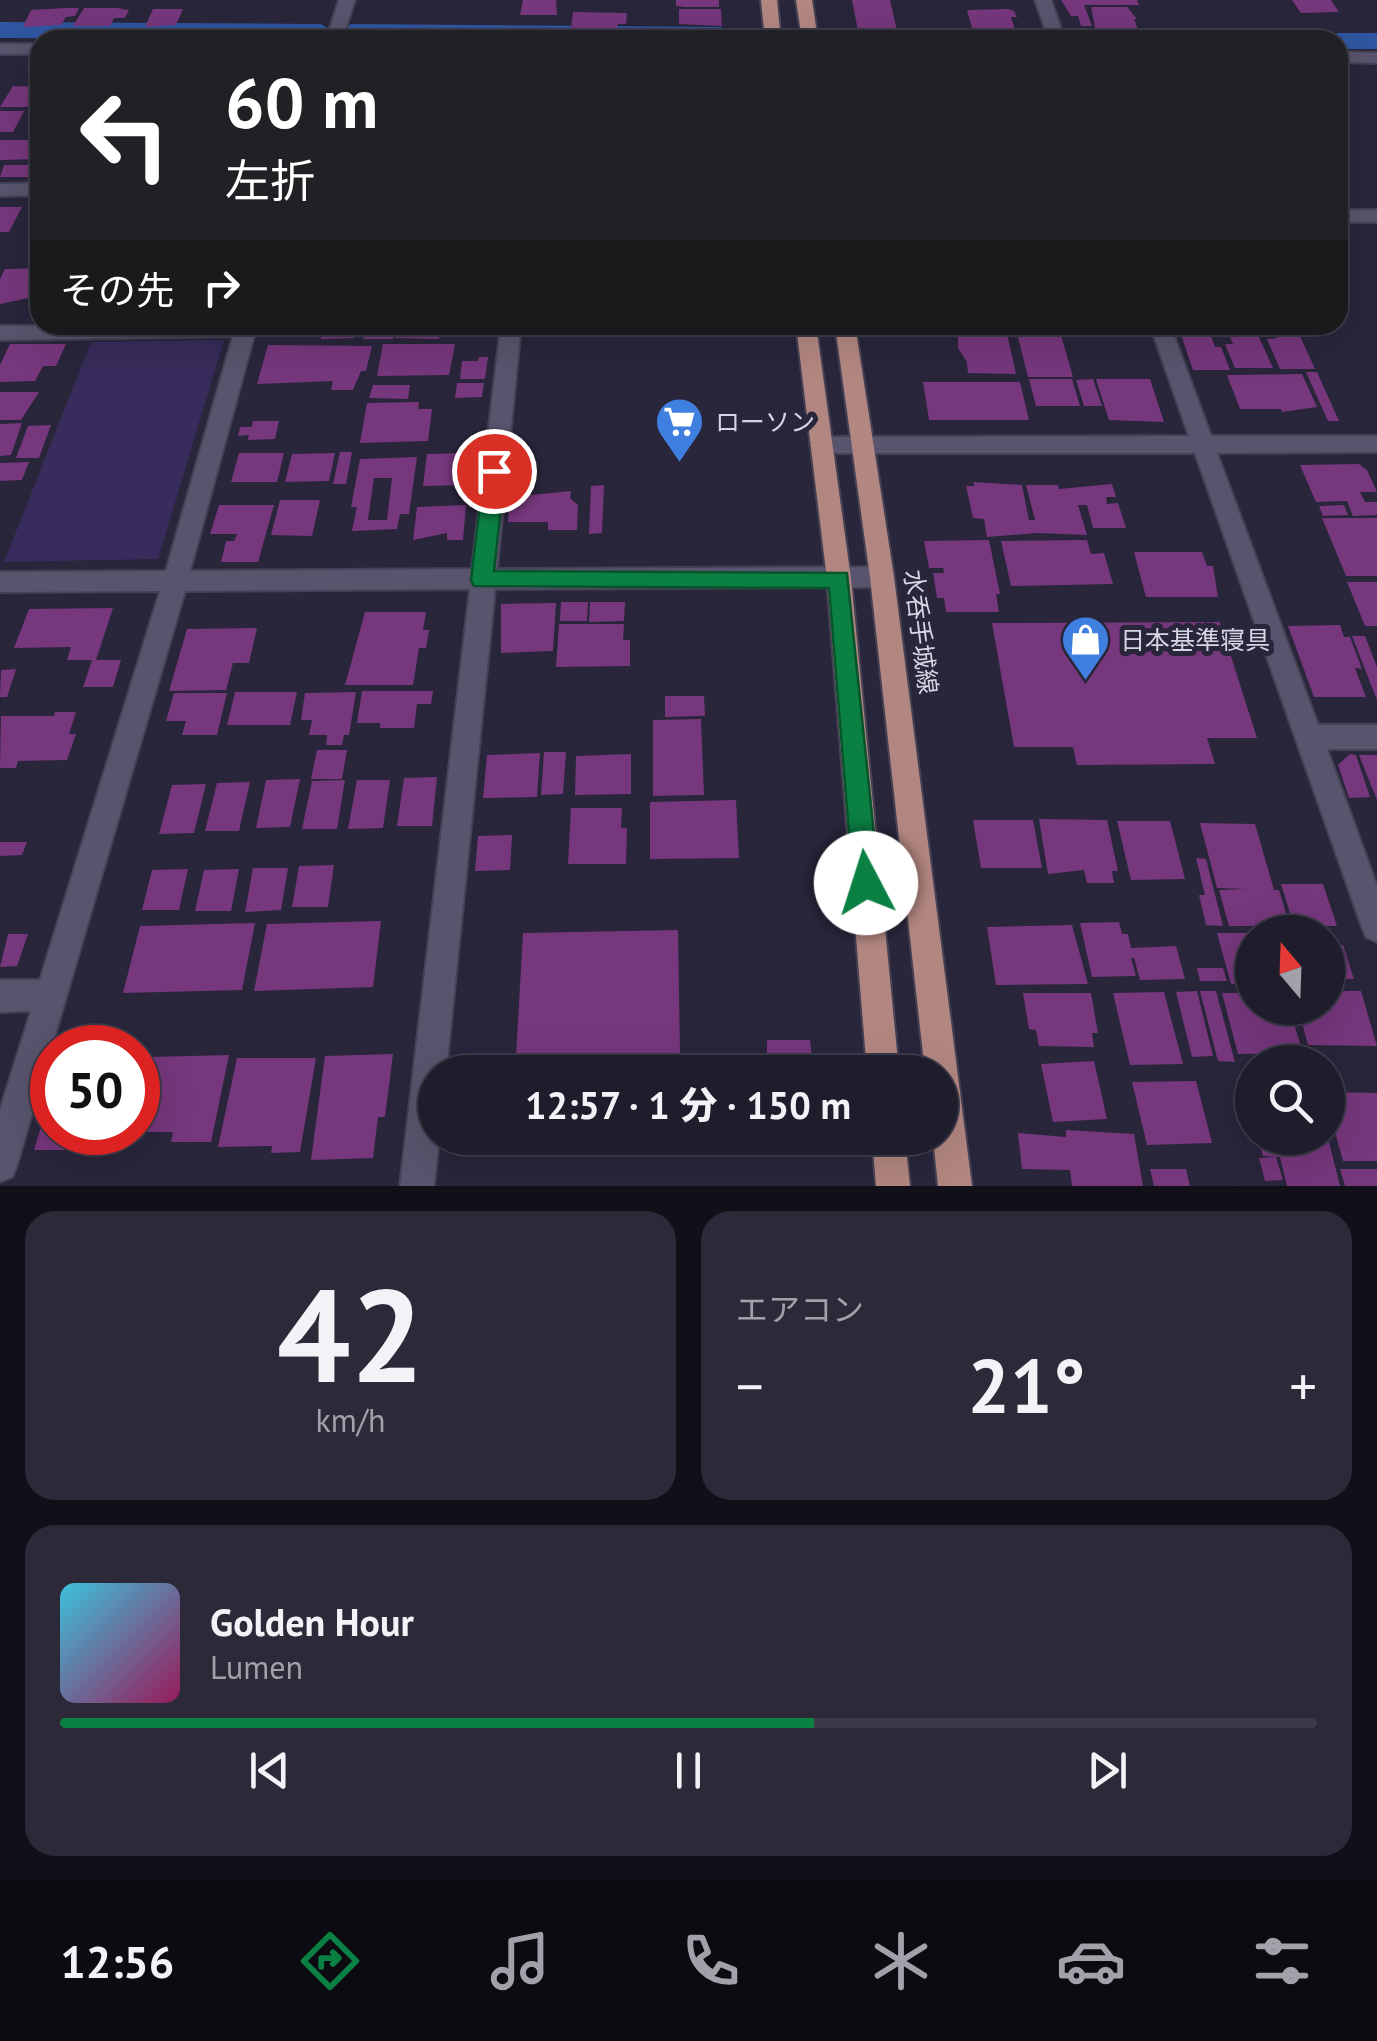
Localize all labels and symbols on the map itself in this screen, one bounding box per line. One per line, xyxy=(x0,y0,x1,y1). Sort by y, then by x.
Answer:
supermarket icon: ローソン xyxy=(654,396,706,464)
place label: ローソン xyxy=(715,406,815,438)
pin xyxy=(452,429,537,514)
street label: 水呑手城線 xyxy=(898,568,944,696)
shop icon: 日本基準寝具 xyxy=(1059,614,1111,682)
place label: 日本基準寝具 xyxy=(1120,624,1270,656)
position arrow xyxy=(814,831,918,935)
north arrow xyxy=(1235,915,1345,1025)
speed limit sign: 50 xyxy=(30,1025,160,1155)

